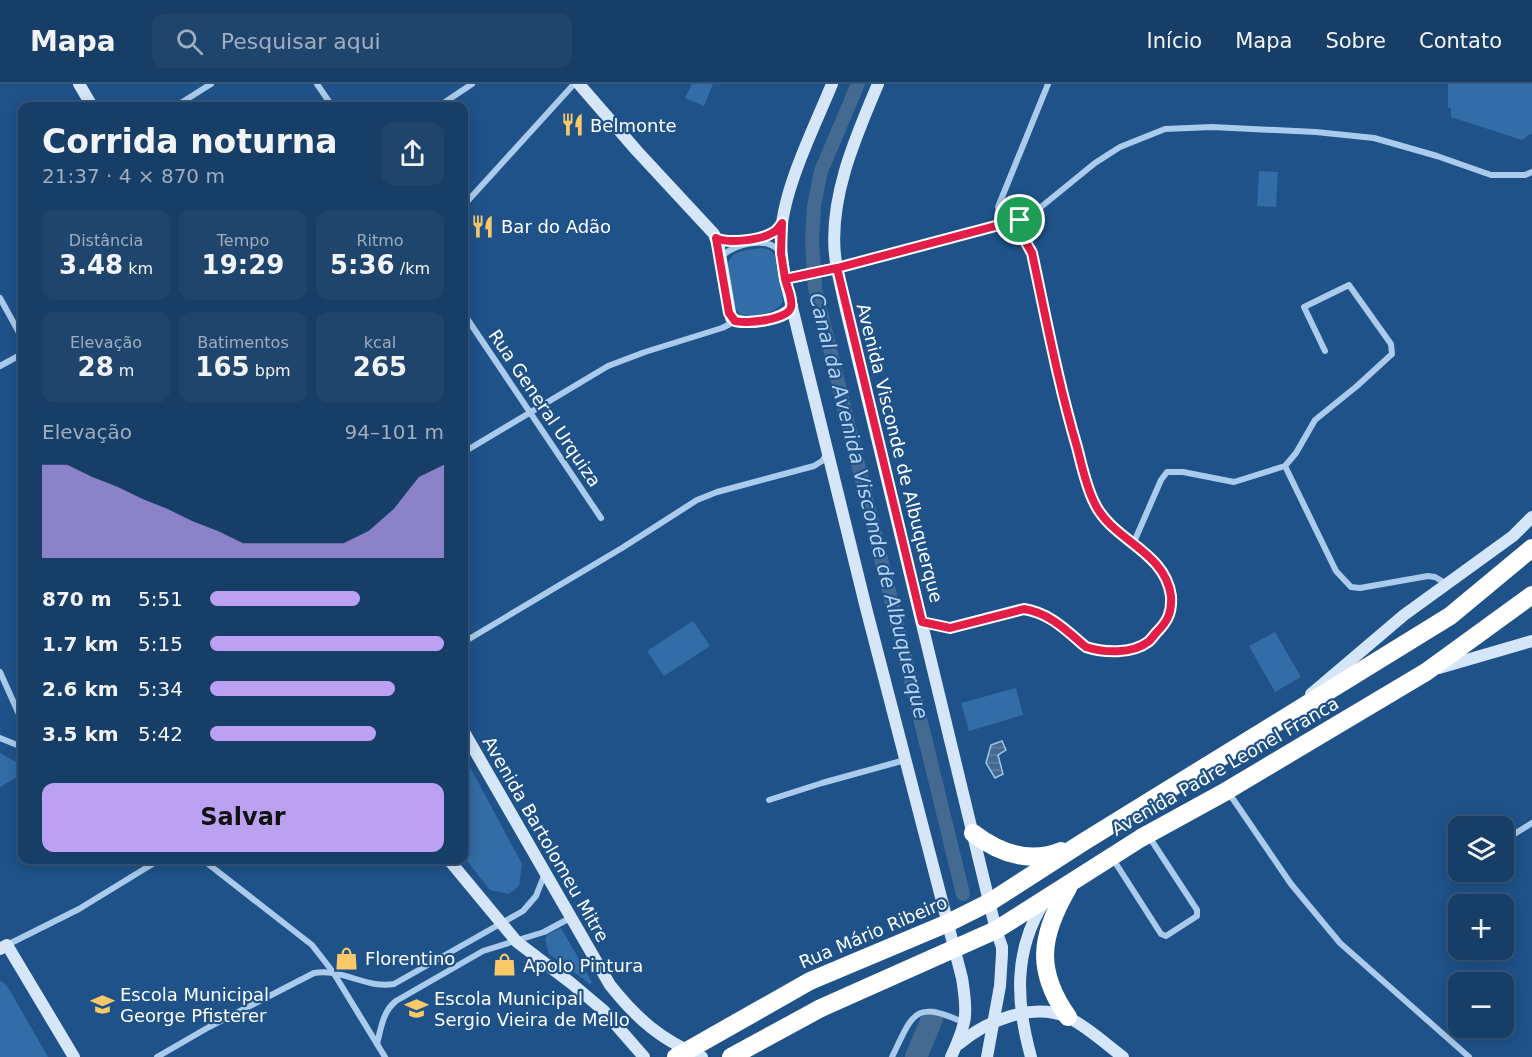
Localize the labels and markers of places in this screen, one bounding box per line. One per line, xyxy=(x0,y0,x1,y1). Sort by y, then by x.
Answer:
restaurant icon: Belmonte xyxy=(559,112,585,138)
place label: Belmonte xyxy=(590,115,677,136)
pin xyxy=(994,194,1045,245)
restaurant icon: Bar do Adão xyxy=(470,213,496,239)
place label: Bar do Adão xyxy=(501,216,611,237)
shop icon: Florentino xyxy=(334,945,360,971)
place label: Florentino xyxy=(365,948,455,969)
shop icon: Apolo Pintura xyxy=(492,952,518,978)
place label: Apolo Pintura xyxy=(523,955,643,976)
place label: Escola Municipal George Pfisterer xyxy=(120,984,269,1026)
place label: Escola Municipal Sergio Vieira de Mello xyxy=(434,988,630,1030)
school or university icon: Escola Municipal George Pfisterer xyxy=(89,991,115,1017)
school or university icon: Escola Municipal Sergio Vieira de Mello xyxy=(403,995,429,1021)

